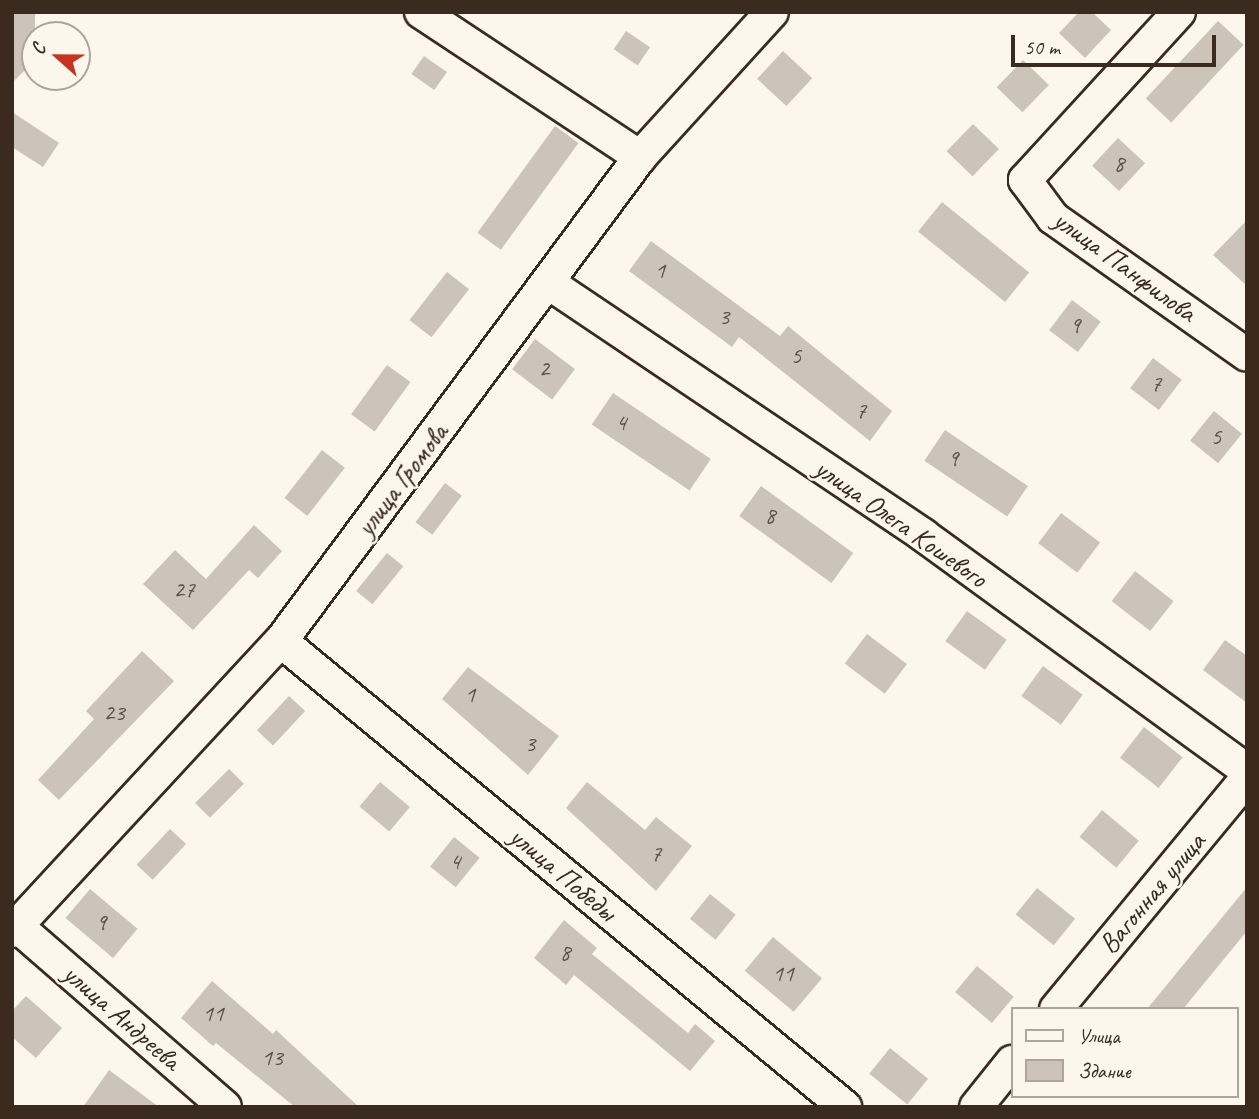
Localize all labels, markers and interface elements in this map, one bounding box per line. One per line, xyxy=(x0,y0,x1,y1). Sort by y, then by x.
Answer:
north arrow xyxy=(21,21,91,91)
scale bar xyxy=(1014,21,1219,65)
text: 50 m xyxy=(1024,34,1060,60)
text: С xyxy=(25,41,51,58)
house number: 8 xyxy=(1114,150,1124,178)
street label: улица Панфилова xyxy=(1047,203,1203,329)
house number: 1 xyxy=(655,257,665,285)
house number: 3 xyxy=(719,303,729,331)
house number: 9 xyxy=(1070,312,1080,340)
house number: 5 xyxy=(791,342,801,370)
house number: 2 xyxy=(539,355,549,383)
house number: 7 xyxy=(1151,370,1161,398)
house number: 7 xyxy=(856,397,866,425)
house number: 4 xyxy=(616,409,626,437)
street label: улица Громова xyxy=(348,416,456,544)
house number: 5 xyxy=(1211,423,1221,451)
house number: 9 xyxy=(948,445,958,473)
street label: улица Олега Кошевого xyxy=(809,451,993,595)
house number: 8 xyxy=(765,502,775,530)
house number: 27 xyxy=(173,576,195,604)
house number: 1 xyxy=(465,681,475,709)
house number: 23 xyxy=(103,699,125,727)
house number: 3 xyxy=(525,730,535,758)
street label: улица Победы xyxy=(503,820,623,928)
street label: Вагонная улица xyxy=(1091,825,1213,961)
house number: 7 xyxy=(651,840,661,868)
house number: 4 xyxy=(450,848,460,876)
house number: 9 xyxy=(96,909,106,937)
house number: 8 xyxy=(560,939,570,967)
street label: улица Андреева xyxy=(57,957,187,1077)
house number: 11 xyxy=(772,960,794,988)
house number: 11 xyxy=(202,1000,224,1028)
legend xyxy=(1010,1007,1238,1098)
text: Улица xyxy=(1078,1023,1120,1049)
house number: 13 xyxy=(261,1044,283,1072)
text: Здание xyxy=(1078,1058,1131,1084)

